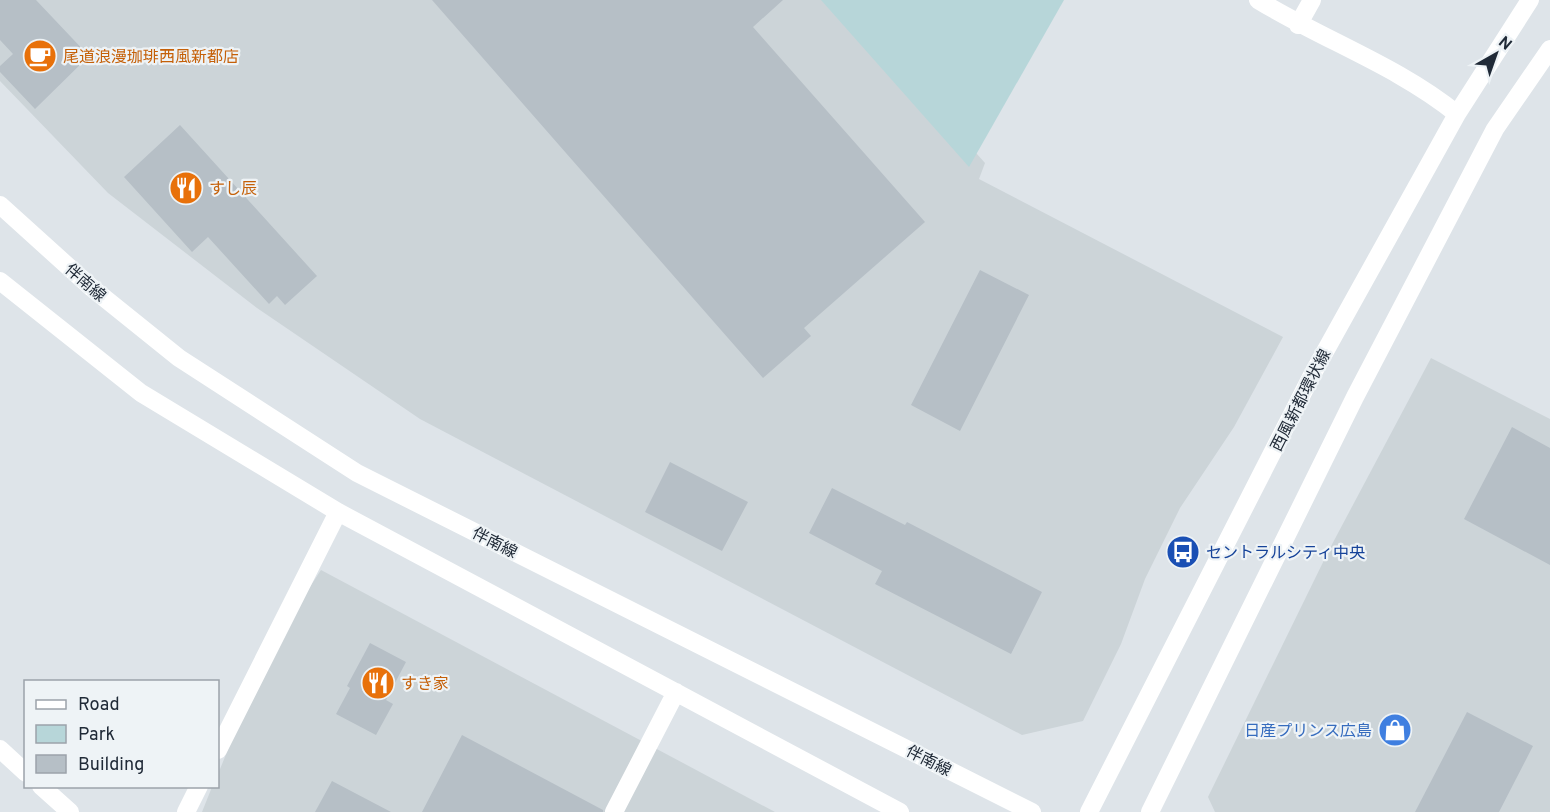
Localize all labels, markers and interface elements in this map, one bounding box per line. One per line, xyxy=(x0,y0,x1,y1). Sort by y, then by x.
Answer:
north arrow xyxy=(1466,24,1526,84)
text: N xyxy=(1494,33,1515,55)
cafe icon: 尾道浪漫珈琲西風新都店 xyxy=(22,38,58,74)
place label: 尾道浪漫珈琲西風新都店 xyxy=(63,48,239,68)
restaurant icon: すし辰 xyxy=(168,170,204,206)
place label: すし辰 xyxy=(209,180,257,200)
street label: 伴南線 xyxy=(60,260,109,307)
street label: 西風新都環状線 xyxy=(1267,346,1336,455)
street label: 伴南線 xyxy=(468,524,520,564)
bus stop icon: セントラルシティ中央 xyxy=(1165,534,1201,570)
place label: セントラルシティ中央 xyxy=(1206,544,1365,564)
restaurant icon: すき家 xyxy=(360,665,396,701)
place label: すき家 xyxy=(401,675,449,695)
legend xyxy=(24,680,219,788)
text: Road xyxy=(78,694,120,717)
shop icon: 日産プリンス広島 xyxy=(1377,712,1413,748)
place label: 日産プリンス広島 xyxy=(1244,722,1372,742)
text: Park xyxy=(78,724,115,747)
street label: 伴南線 xyxy=(902,742,954,782)
text: Building xyxy=(78,754,144,777)

